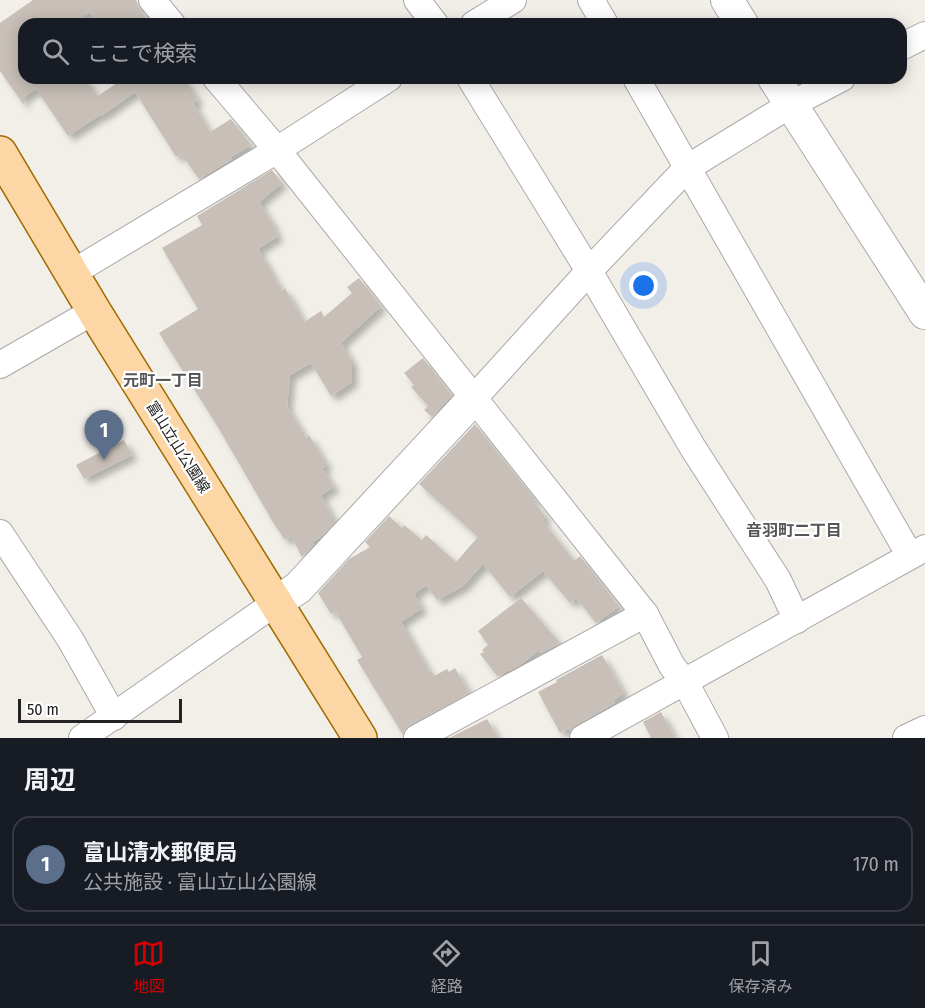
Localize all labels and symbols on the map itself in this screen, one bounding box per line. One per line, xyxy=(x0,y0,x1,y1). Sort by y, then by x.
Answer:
your location xyxy=(629,271,658,300)
district label: 元町一丁目 xyxy=(123,371,203,390)
street label: 富山立山公園線 xyxy=(143,398,213,496)
pin: 1 xyxy=(84,410,124,460)
district label: 音羽町二丁目 xyxy=(746,521,842,540)
scale bar xyxy=(18,696,182,724)

